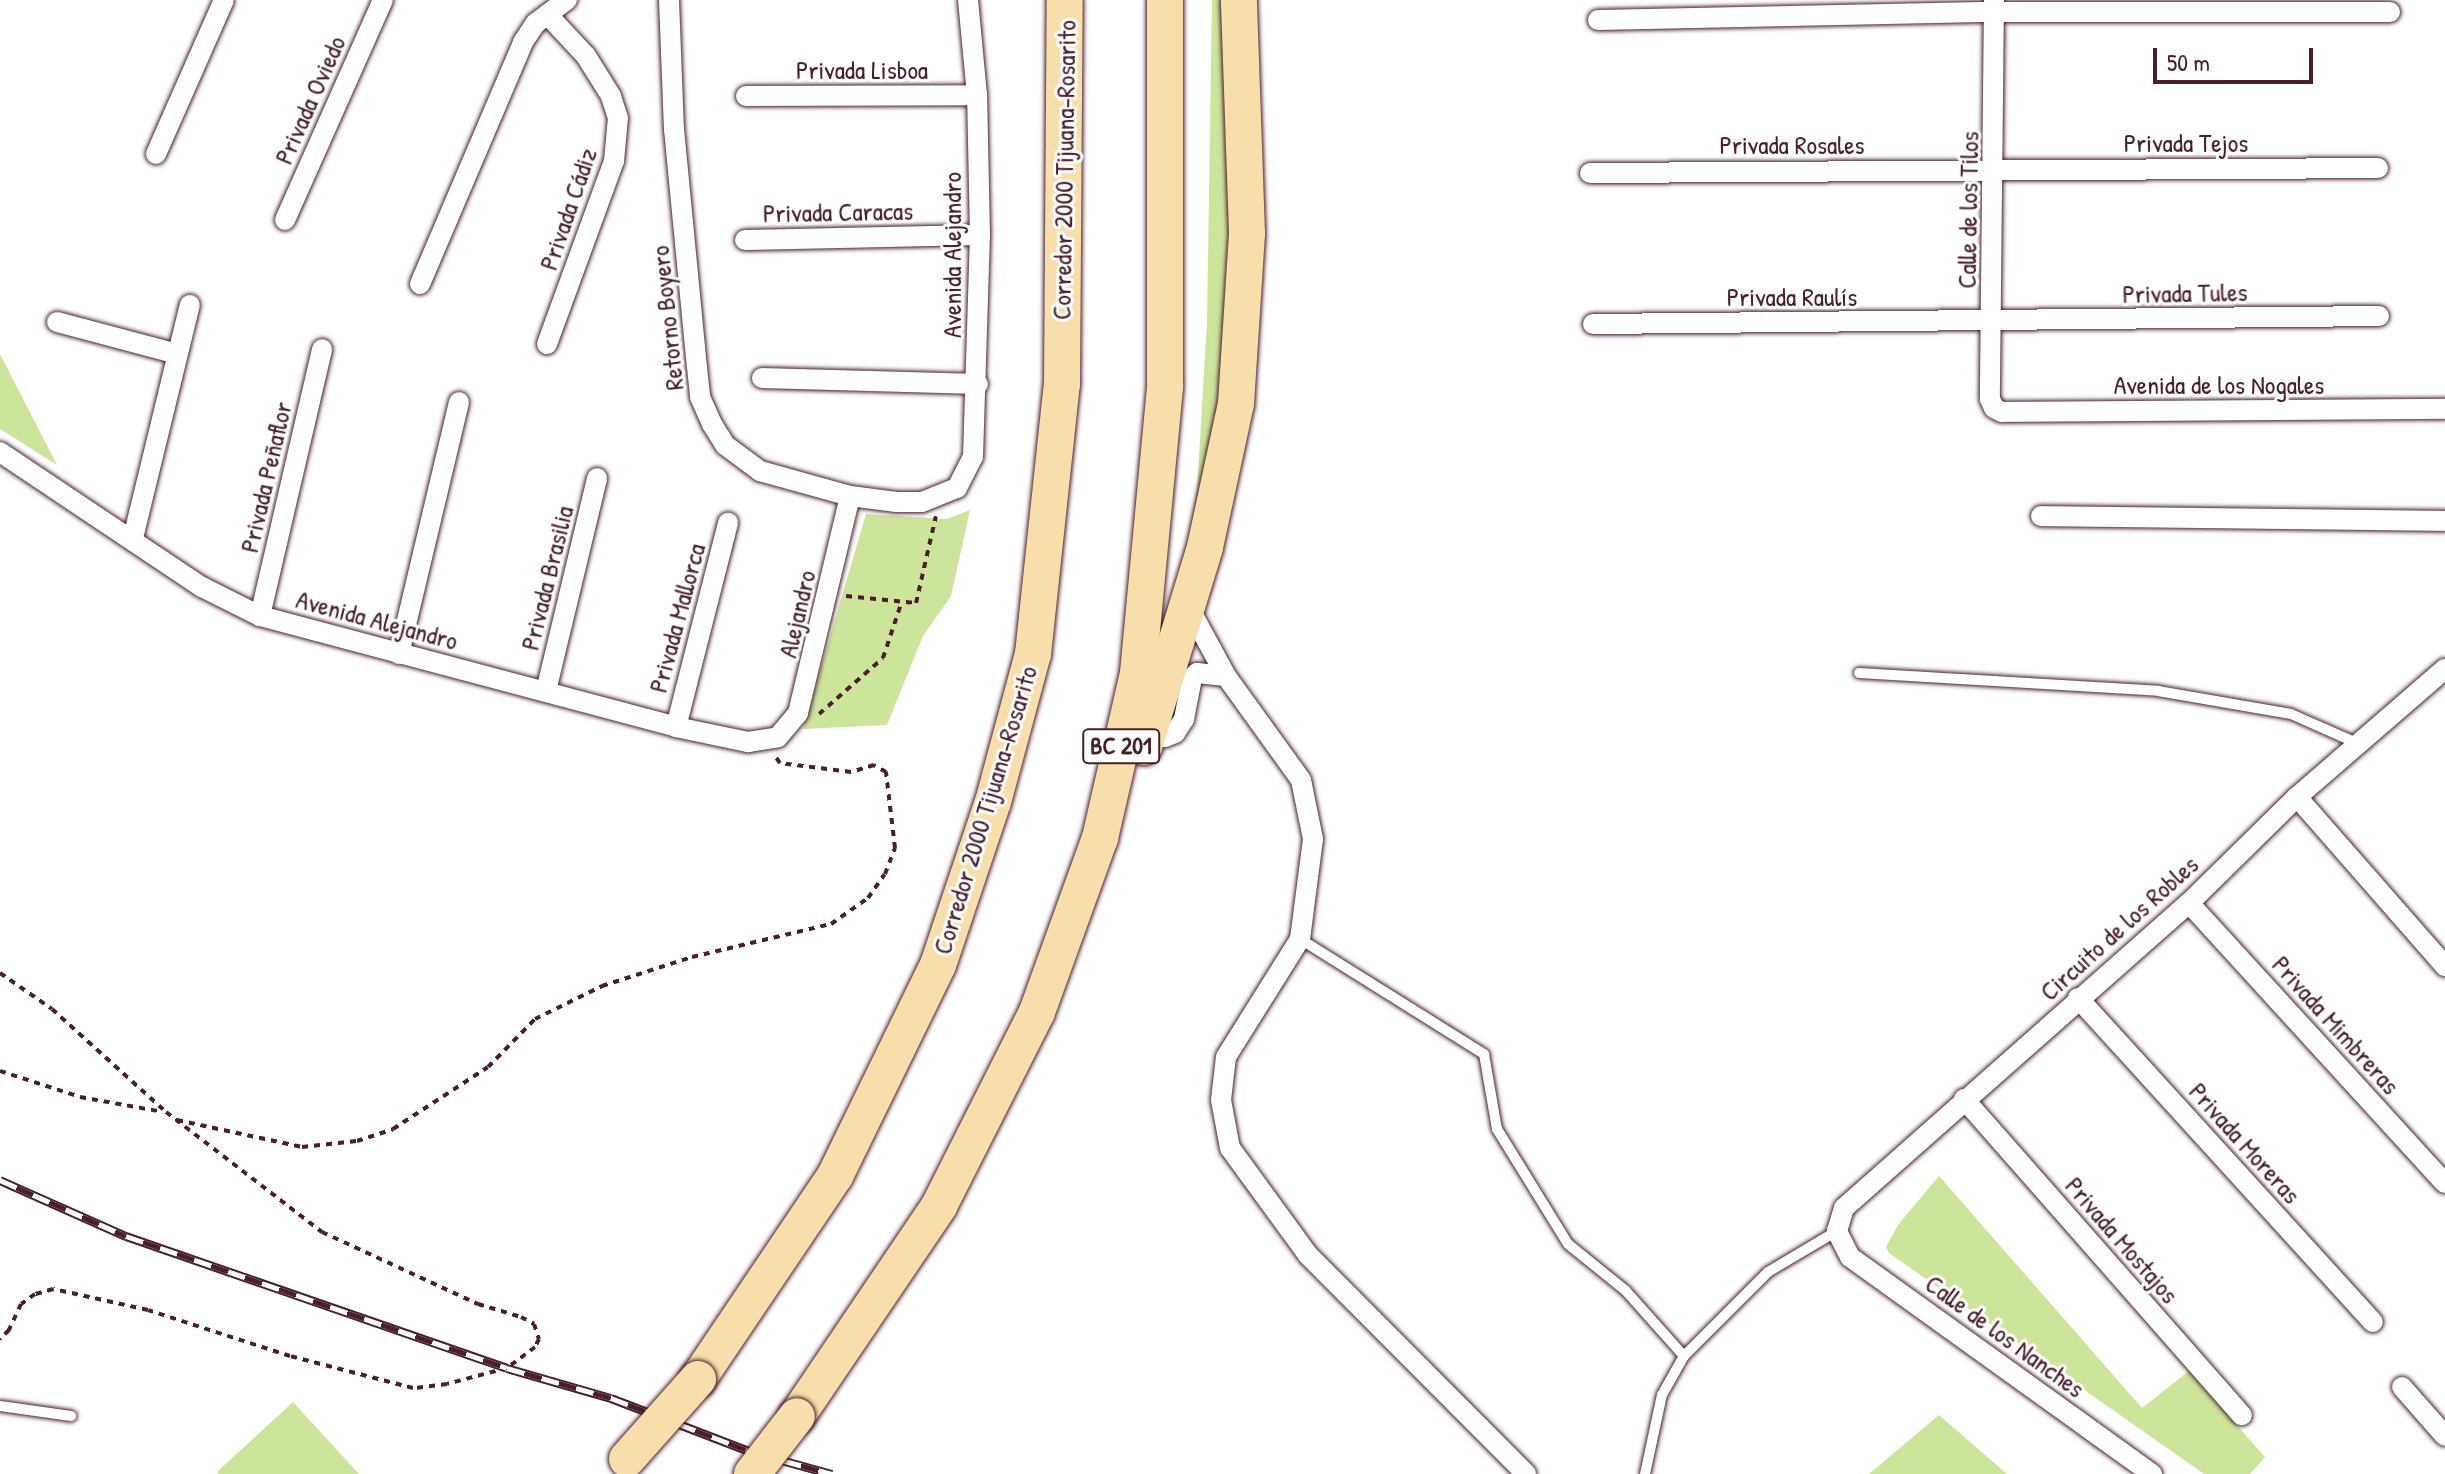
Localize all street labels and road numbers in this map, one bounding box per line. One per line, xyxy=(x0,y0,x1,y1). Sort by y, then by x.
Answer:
street label: Corredor 2000 Tijuana-Rosarito xyxy=(1046,20,1082,320)
street label: Privada Oviedo xyxy=(268,31,352,169)
street label: Privada Lisboa xyxy=(796,54,928,86)
street label: Privada Tejos xyxy=(2124,127,2248,159)
street label: Privada Rosales xyxy=(1719,129,1865,161)
street label: Calle de los Tilos xyxy=(1951,131,1985,289)
street label: Privada Cádiz xyxy=(533,144,603,274)
street label: Avenida Alejandro xyxy=(936,172,968,338)
street label: Privada Caracas xyxy=(763,195,913,229)
street label: Retorno Boyero xyxy=(644,244,690,392)
street label: Privada Tules xyxy=(2122,276,2248,310)
street label: Privada Raulís xyxy=(1727,281,1857,313)
street label: Avenida de los Nogales xyxy=(2114,369,2324,401)
street label: Privada Peñaflor xyxy=(233,399,299,555)
street label: Privada Brasilia xyxy=(514,503,580,653)
street label: Privada Mallorca xyxy=(642,540,712,696)
street label: Alejandro xyxy=(772,567,822,661)
street label: Avenida Alejandro xyxy=(293,583,461,657)
street label: Corredor 2000 Tijuana-Rosarito xyxy=(926,662,1044,958)
road number: BC 201 xyxy=(1081,726,1161,766)
street label: Circuito de los Robles xyxy=(2034,849,2204,1007)
street label: Privada Mimbreras xyxy=(2266,949,2406,1101)
street label: Privada Moreras xyxy=(2183,1076,2307,1210)
street label: Privada Mostajos xyxy=(2059,1171,2185,1309)
street label: Calle de los Nanches xyxy=(1919,1268,2091,1404)

